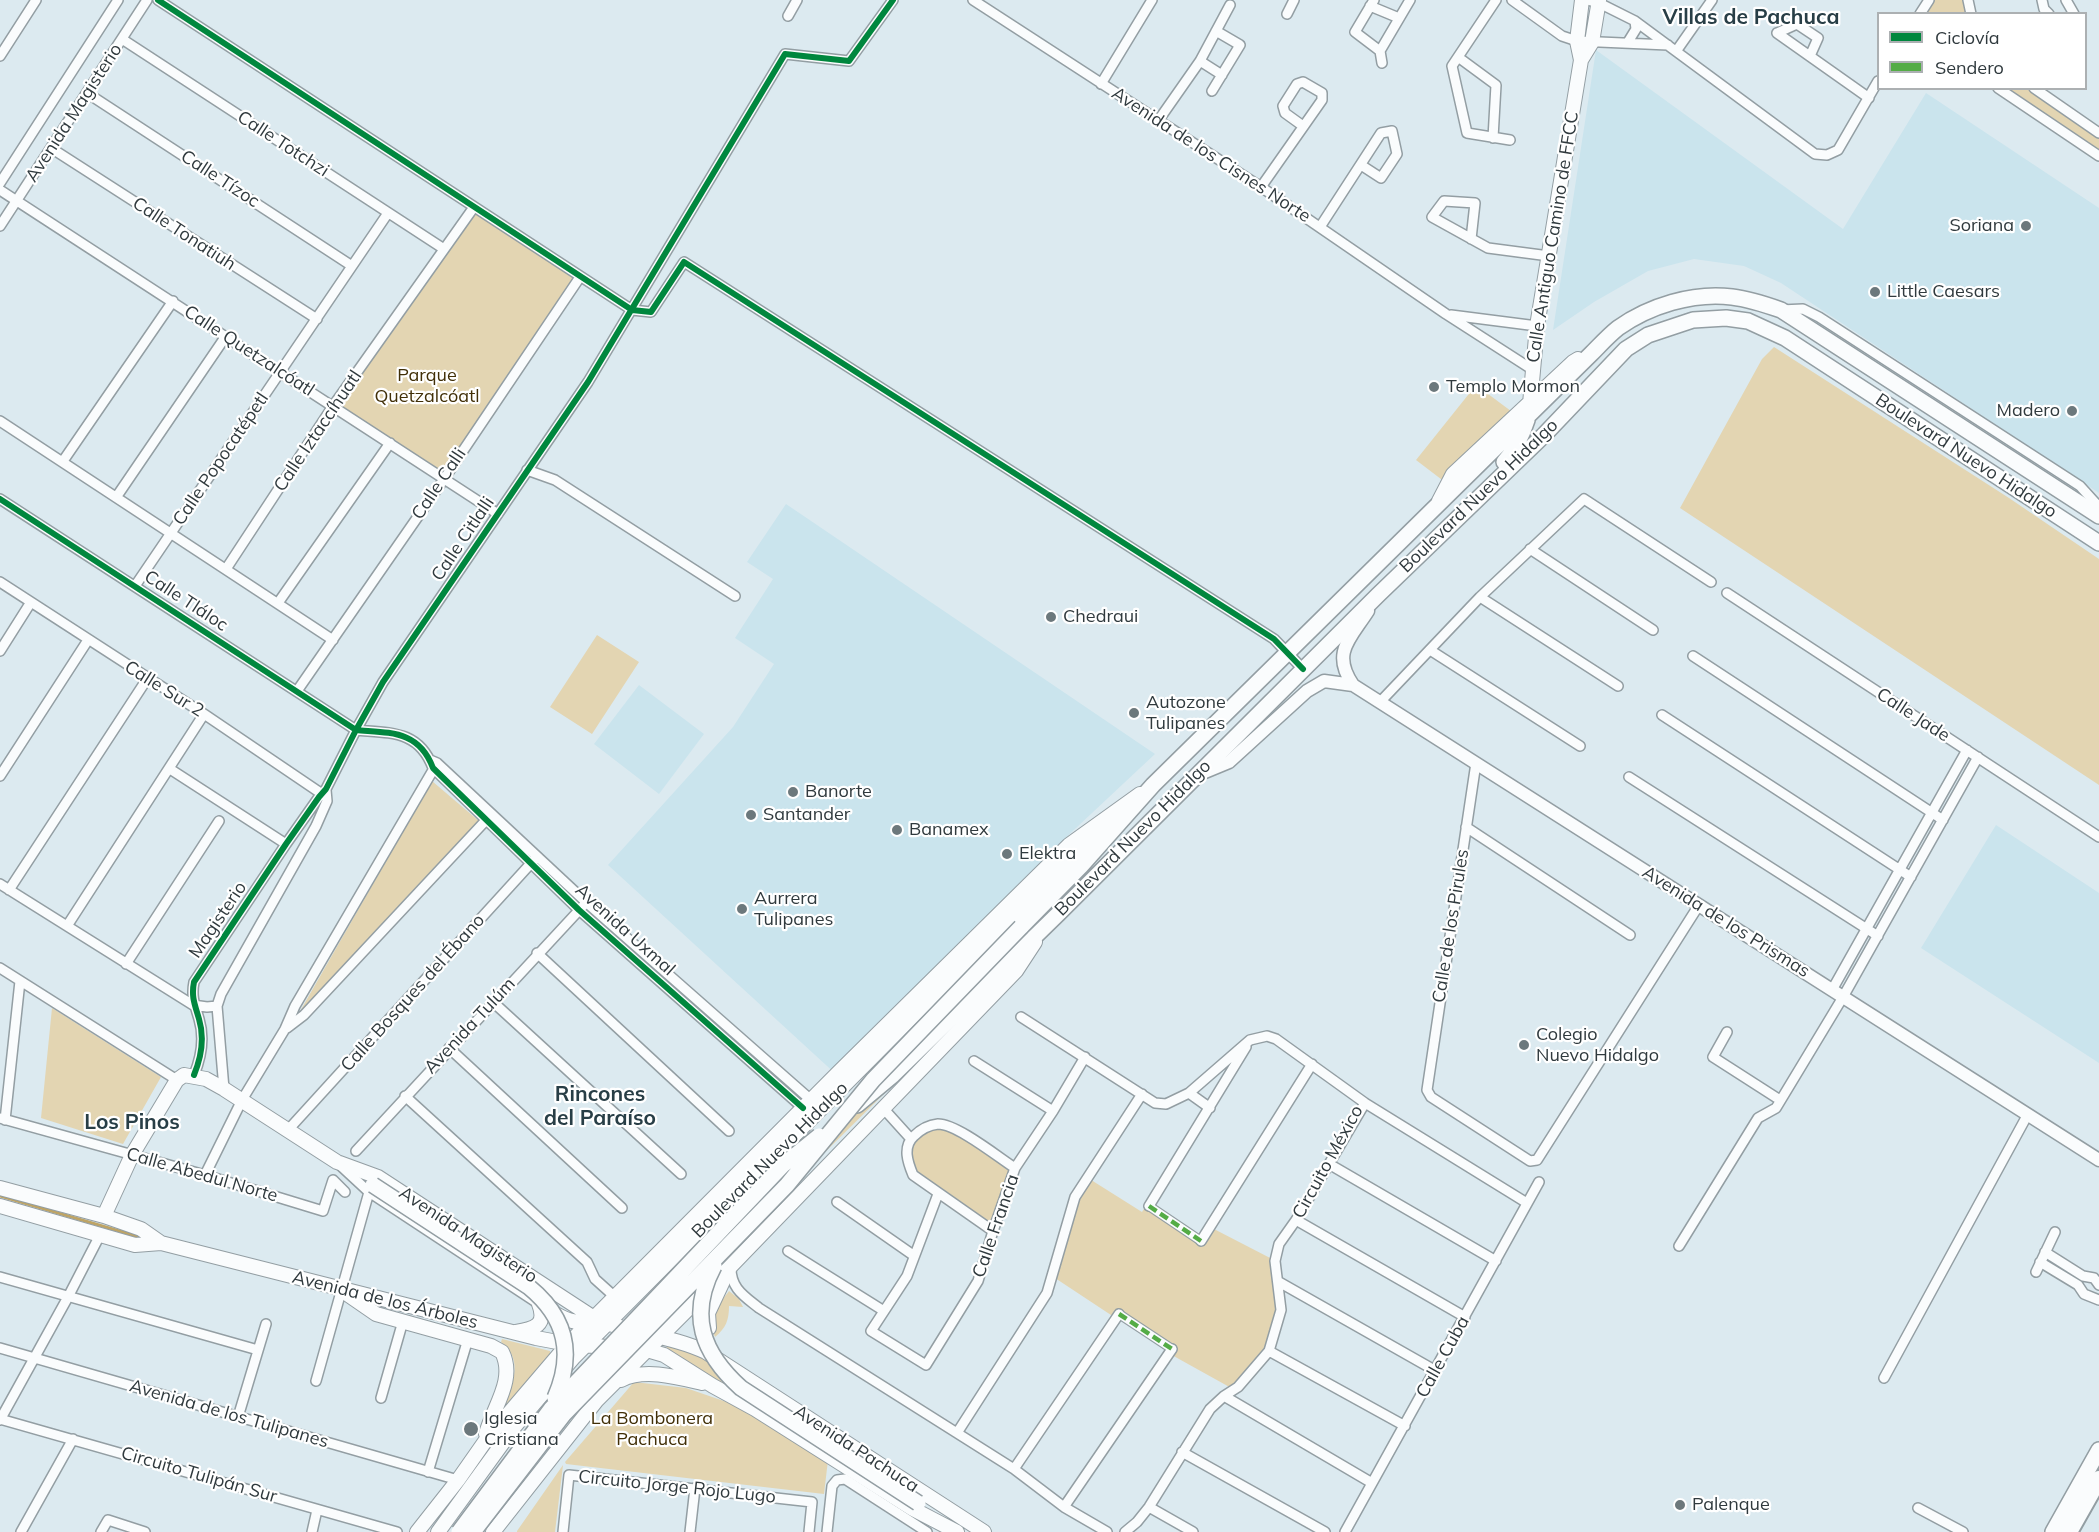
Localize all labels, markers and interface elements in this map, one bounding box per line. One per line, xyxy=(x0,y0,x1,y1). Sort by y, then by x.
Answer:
district label: Villas de Pachuca xyxy=(1663,5,1839,31)
legend xyxy=(1877,12,2087,90)
text: Ciclovía xyxy=(1935,26,2000,49)
street label: Avenida Magisterio xyxy=(21,40,127,186)
text: Sendero xyxy=(1935,56,2004,79)
street label: Avenida de los Cisnes Norte xyxy=(1107,83,1315,227)
street label: Calle Totchzi xyxy=(233,106,333,182)
street label: Calle Antiguo Camino de FFCC xyxy=(1522,110,1584,364)
street label: Calle Tízoc xyxy=(177,146,263,212)
street label: Calle Tonatiuh xyxy=(128,193,240,275)
place label: Soriana xyxy=(1950,215,2014,237)
marker: Soriana xyxy=(2019,219,2033,233)
place label: Little Caesars xyxy=(1887,281,2000,303)
marker: Little Caesars xyxy=(1868,285,1882,299)
street label: Calle Quetzalcóatl xyxy=(180,301,318,401)
park label: Parque Quetzalcóatl xyxy=(374,365,480,407)
street label: Calle Iztaccíhuatl xyxy=(270,366,366,496)
place label: Templo Mormon xyxy=(1446,376,1580,398)
marker: Templo Mormon xyxy=(1427,380,1441,394)
street label: Calle Popocatépetl xyxy=(169,389,273,529)
street label: Boulevard Nuevo Hidalgo xyxy=(1871,389,2061,523)
place label: Madero xyxy=(1996,400,2060,422)
marker: Madero xyxy=(2065,404,2079,418)
street label: Boulevard Nuevo Hidalgo xyxy=(1395,415,1563,577)
street label: Calle Calli xyxy=(407,444,471,524)
street label: Calle Citlalli xyxy=(427,493,499,585)
street label: Calle Tláloc xyxy=(140,566,232,636)
place label: Chedraui xyxy=(1063,606,1138,628)
marker: Chedraui xyxy=(1044,610,1058,624)
street label: Calle Sur 2 xyxy=(120,656,208,722)
street label: Calle Jade xyxy=(1872,683,1954,747)
place label: Autozone Tulipanes xyxy=(1146,692,1226,734)
marker: Autozone Tulipanes xyxy=(1127,706,1141,720)
street label: Boulevard Nuevo Hidalgo xyxy=(1050,755,1216,921)
place label: Banorte xyxy=(805,781,872,803)
marker: Banorte xyxy=(786,785,800,799)
place label: Santander xyxy=(763,804,850,826)
marker: Santander xyxy=(744,808,758,822)
place label: Banamex xyxy=(909,819,989,841)
marker: Banamex xyxy=(890,823,904,837)
place label: Elektra xyxy=(1019,843,1076,865)
marker: Elektra xyxy=(1000,847,1014,861)
street label: Calle de los Pirules xyxy=(1428,848,1474,1004)
street label: Avenida de los Prismas xyxy=(1638,862,1814,982)
street label: Magisterio xyxy=(185,878,251,962)
street label: Avenida Uxmal xyxy=(571,880,679,980)
place label: Aurrera Tulipanes xyxy=(754,888,833,930)
marker: Aurrera Tulipanes xyxy=(735,902,749,916)
street label: Calle Bosques del Ébano xyxy=(337,910,489,1076)
street label: Avenida Tulúm xyxy=(420,973,520,1079)
place label: Colegio Nuevo Hidalgo xyxy=(1536,1024,1659,1066)
marker: Colegio Nuevo Hidalgo xyxy=(1517,1038,1531,1052)
street label: Boulevard Nuevo Hidalgo xyxy=(687,1077,853,1243)
district label: Rincones del Paraíso xyxy=(544,1082,656,1132)
street label: Circuito México xyxy=(1288,1102,1368,1222)
district label: Los Pinos xyxy=(84,1110,180,1136)
street label: Calle Abedul Norte xyxy=(124,1143,280,1207)
street label: Calle Francia xyxy=(968,1172,1024,1280)
street label: Avenida Magisterio xyxy=(395,1182,541,1288)
street label: Avenida de los Árboles xyxy=(290,1266,480,1334)
street label: Calle Cuba xyxy=(1412,1312,1474,1402)
street label: Avenida de los Tulipanes xyxy=(127,1375,331,1453)
street label: Avenida Pachuca xyxy=(789,1401,923,1497)
place label: Iglesia Cristiana xyxy=(484,1408,559,1450)
park label: La Bombonera Pachuca xyxy=(591,1408,713,1450)
marker: Iglesia Cristiana xyxy=(462,1420,480,1438)
street label: Circuito Tulipán Sur xyxy=(119,1442,279,1508)
street label: Circuito Jorge Rojo Lugo xyxy=(577,1466,777,1508)
place label: Palenque xyxy=(1692,1494,1770,1516)
marker: Palenque xyxy=(1673,1498,1687,1512)

